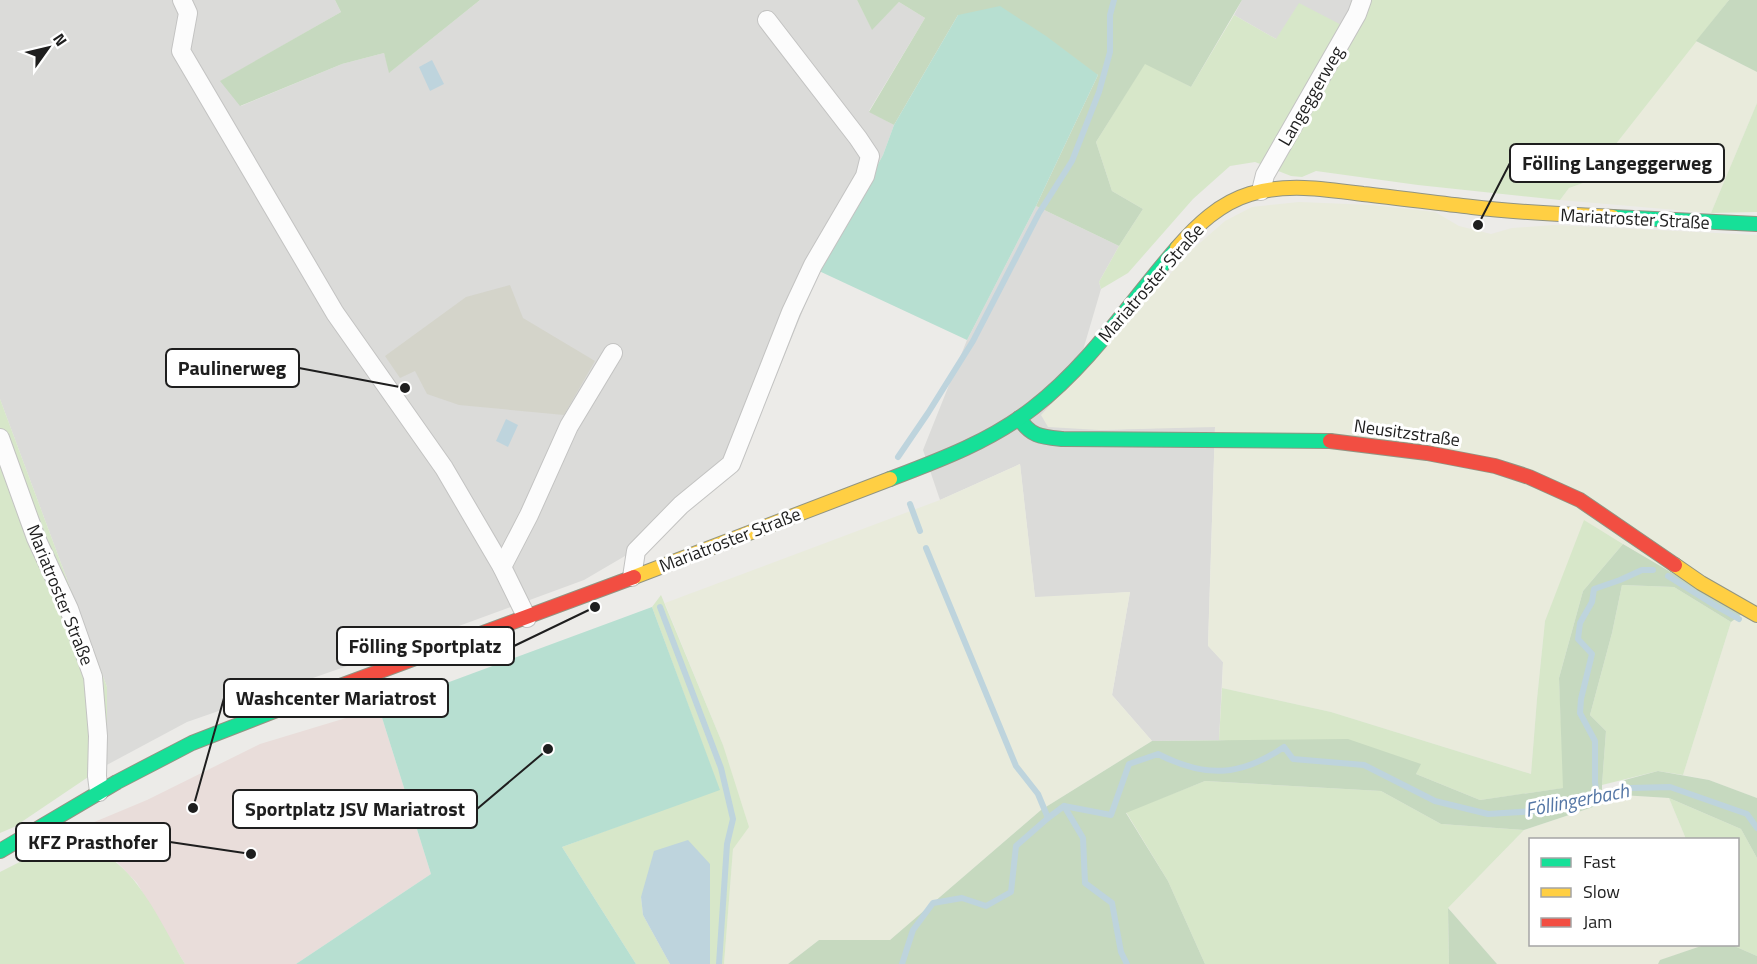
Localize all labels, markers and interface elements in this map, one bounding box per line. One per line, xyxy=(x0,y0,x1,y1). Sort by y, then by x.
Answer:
north arrow xyxy=(18,18,78,78)
text: N xyxy=(47,28,73,51)
street label: Langeggerweg xyxy=(1271,41,1350,151)
callout: Fölling Langeggerweg xyxy=(1510,144,1724,182)
text: Fölling Langeggerweg xyxy=(1522,147,1712,178)
street label: Mariatroster Straße xyxy=(1560,201,1711,236)
street label: Mariatroster Straße xyxy=(1091,217,1210,348)
callout: Paulinerweg xyxy=(166,349,299,387)
text: Paulinerweg xyxy=(178,352,287,383)
street label: Neusitzstraße xyxy=(1352,412,1462,453)
street label: Mariatroster Straße xyxy=(655,500,805,579)
street label: Mariatroster Straße xyxy=(20,520,101,669)
callout: Fölling Sportplatz xyxy=(337,627,514,665)
text: Fölling Sportplatz xyxy=(349,630,502,661)
callout: Washcenter Mariatrost xyxy=(224,679,448,717)
text: Washcenter Mariatrost xyxy=(236,682,436,713)
water label: Föllingerbach xyxy=(1522,774,1632,825)
callout: Sportplatz JSV Mariatrost xyxy=(233,790,477,828)
text: Sportplatz JSV Mariatrost xyxy=(245,793,465,824)
callout: KFZ Prasthofer xyxy=(16,823,170,861)
text: KFZ Prasthofer xyxy=(28,826,159,857)
legend xyxy=(1529,838,1739,946)
text: Fast xyxy=(1583,848,1616,875)
text: Slow xyxy=(1583,878,1620,905)
text: Jam xyxy=(1583,908,1612,935)

